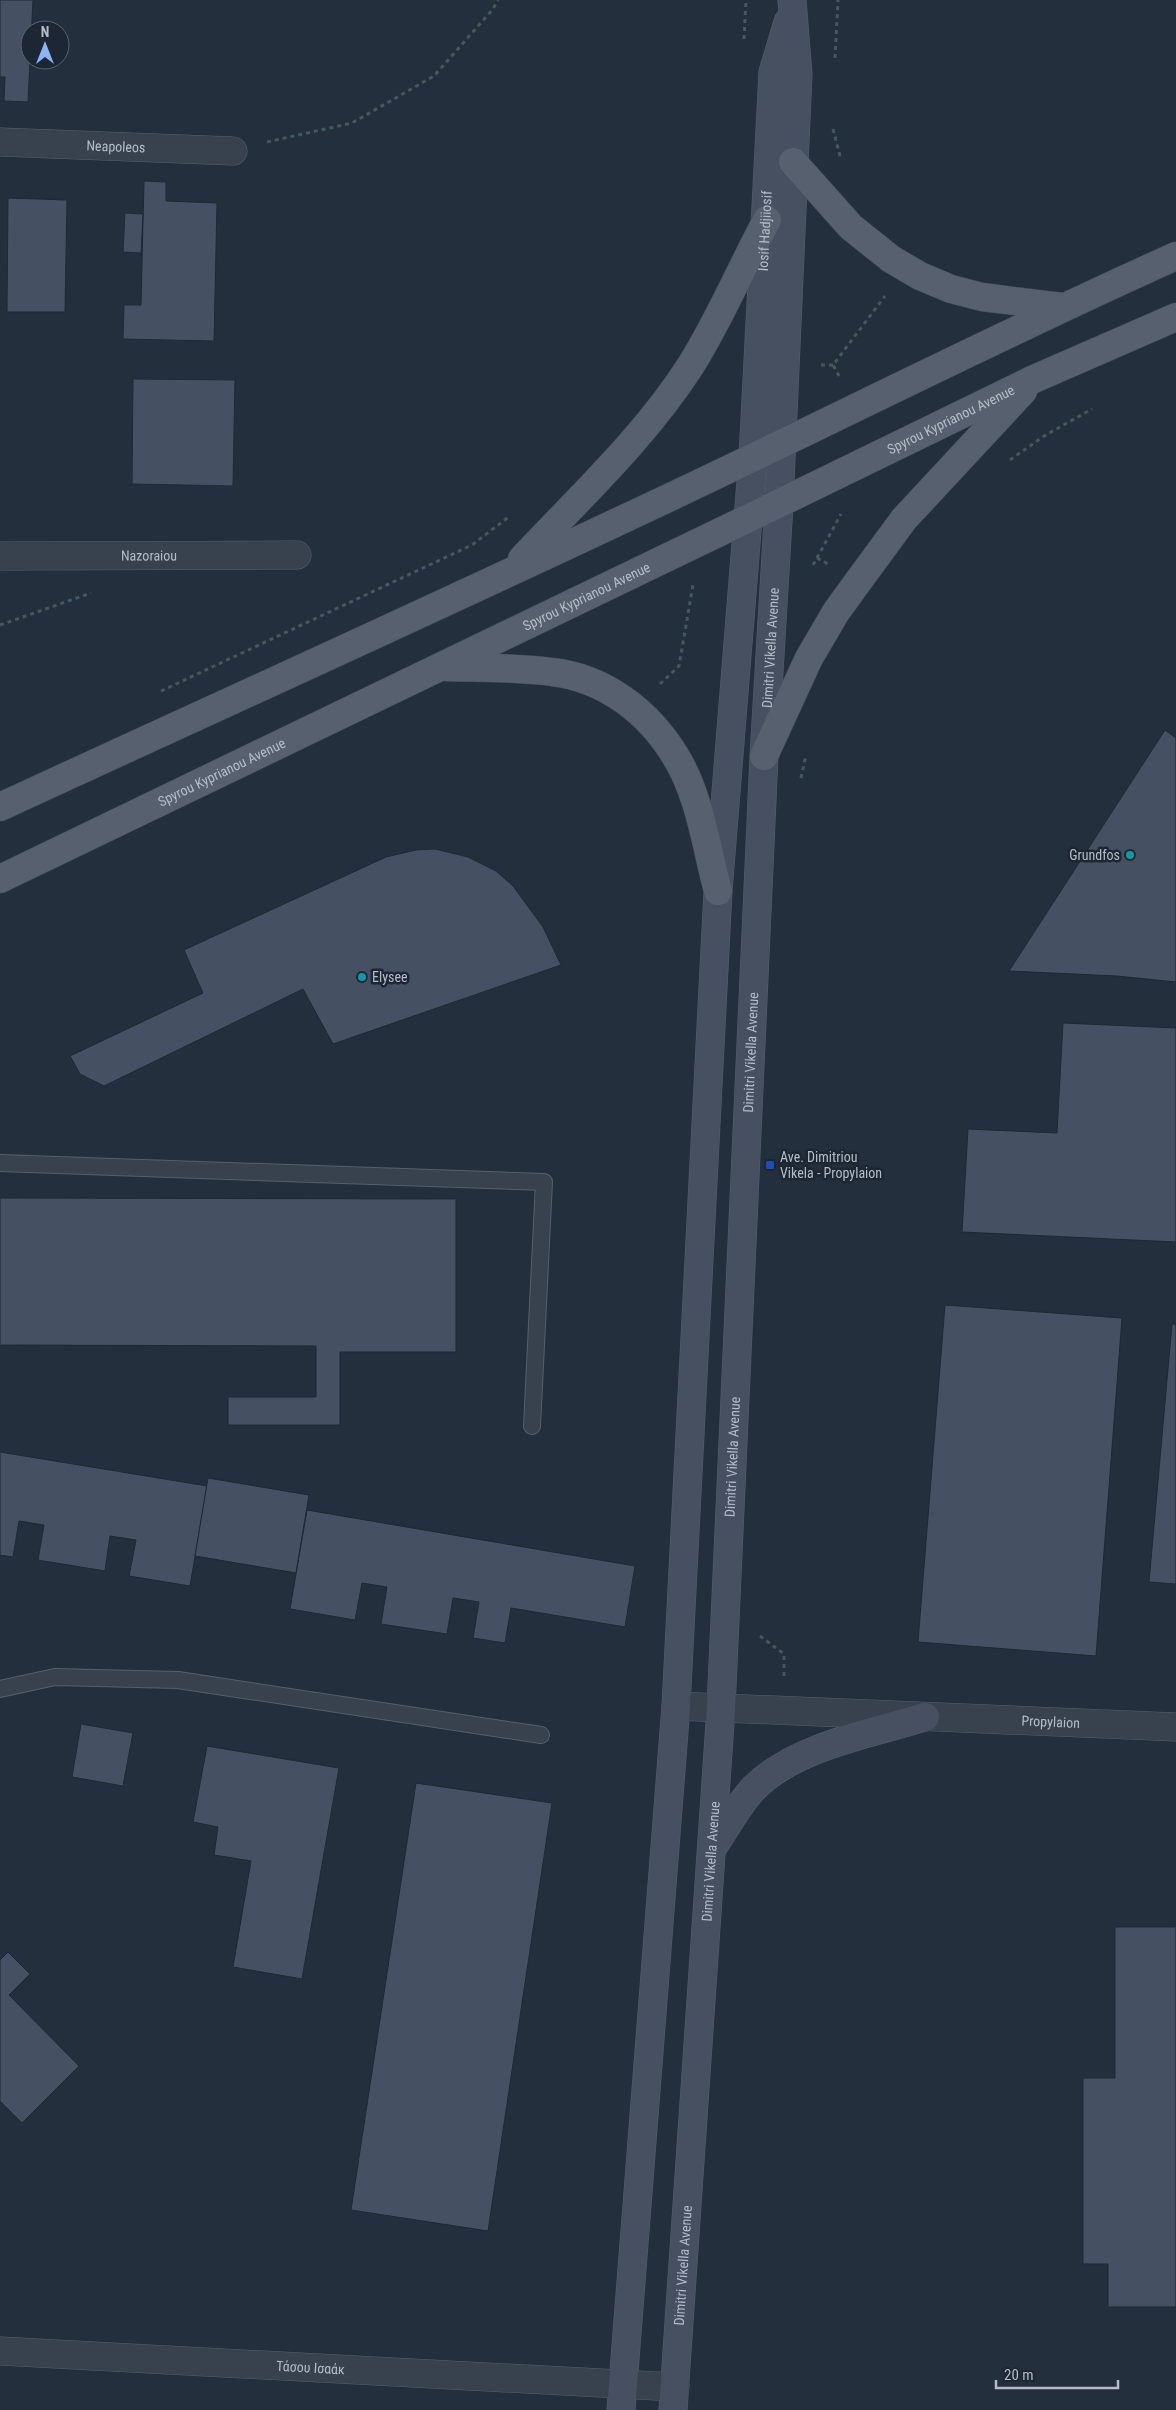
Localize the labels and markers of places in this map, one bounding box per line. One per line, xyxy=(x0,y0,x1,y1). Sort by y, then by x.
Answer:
place label: Grundfos xyxy=(1069,847,1120,863)
marker: Grundfos xyxy=(1124,849,1136,861)
place label: Elysee xyxy=(372,969,408,985)
marker: Elysee xyxy=(356,971,368,983)
place label: Ave. Dimitriou Vikela - Propylaion xyxy=(780,1149,882,1181)
marker: Ave. Dimitriou Vikela - Propylaion xyxy=(764,1159,776,1171)

